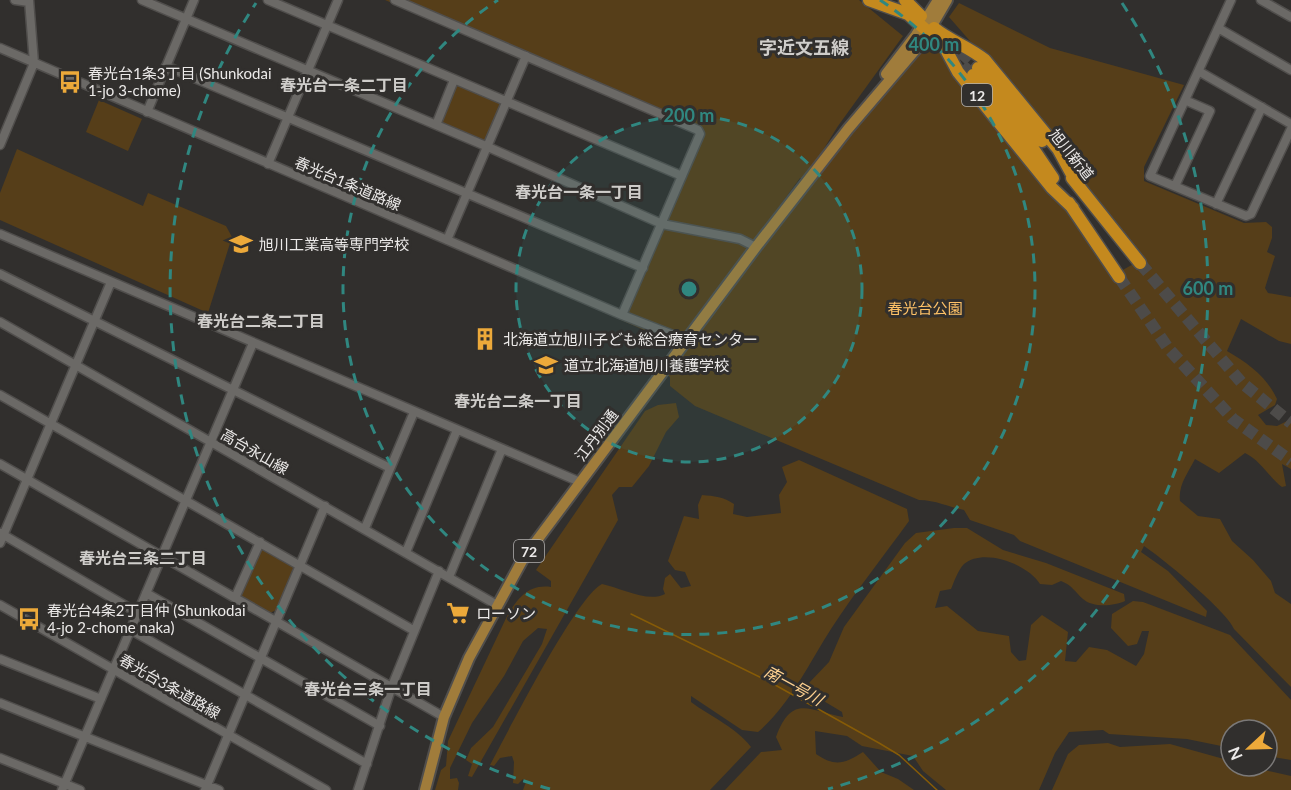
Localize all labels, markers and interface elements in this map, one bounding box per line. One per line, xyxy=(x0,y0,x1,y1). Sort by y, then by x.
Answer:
text: 400 m xyxy=(909,33,959,55)
district label: 字近文五線 xyxy=(759,36,849,58)
place label: 春光台1条3丁目 (Shunkodai 1-jo 3-chome) xyxy=(88,64,272,99)
bus stop icon: 春光台1条3丁目 (Shunkodai 1-jo 3-chome) xyxy=(57,69,83,95)
district label: 春光台一条二丁目 xyxy=(280,75,408,94)
road number: 12 xyxy=(962,84,992,106)
text: 200 m xyxy=(664,104,714,126)
street label: 旭川新道 xyxy=(1046,125,1098,183)
street label: 春光台1条道路線 xyxy=(292,153,404,213)
district label: 春光台一条一丁目 xyxy=(515,182,643,201)
school or university icon: 旭川工業高等専門学校 xyxy=(228,231,254,257)
place label: 旭川工業高等専門学校 xyxy=(259,235,409,253)
text: 600 m xyxy=(1183,277,1233,299)
centre of rings xyxy=(679,279,699,299)
park label: 春光台公園 xyxy=(887,299,963,317)
district label: 春光台二条二丁目 xyxy=(197,311,325,330)
building icon: 北海道立旭川子ども総合療育センター xyxy=(472,326,498,352)
place label: 北海道立旭川子ども総合療育センター xyxy=(503,330,758,348)
school or university icon: 道立北海道旭川養護学校 xyxy=(533,352,559,378)
place label: 道立北海道旭川養護学校 xyxy=(564,356,729,374)
district label: 春光台二条一丁目 xyxy=(454,391,582,410)
street label: 江丹別通 xyxy=(571,406,621,464)
street label: 高台永山線 xyxy=(218,424,292,478)
road number: 72 xyxy=(514,540,544,562)
district label: 春光台三条二丁目 xyxy=(79,548,207,567)
supermarket icon: ローソン xyxy=(445,600,471,626)
place label: 春光台4条2丁目仲 (Shunkodai 4-jo 2-chome naka) xyxy=(47,601,246,636)
place label: ローソン xyxy=(476,604,536,622)
bus stop icon: 春光台4条2丁目仲 (Shunkodai 4-jo 2-chome naka) xyxy=(16,606,42,632)
street label: 春光台3条道路線 xyxy=(116,650,224,722)
water label: 南一号川 xyxy=(761,661,828,710)
district label: 春光台三条一丁目 xyxy=(304,679,432,698)
north arrow xyxy=(1219,718,1279,778)
text: N xyxy=(1224,745,1246,763)

